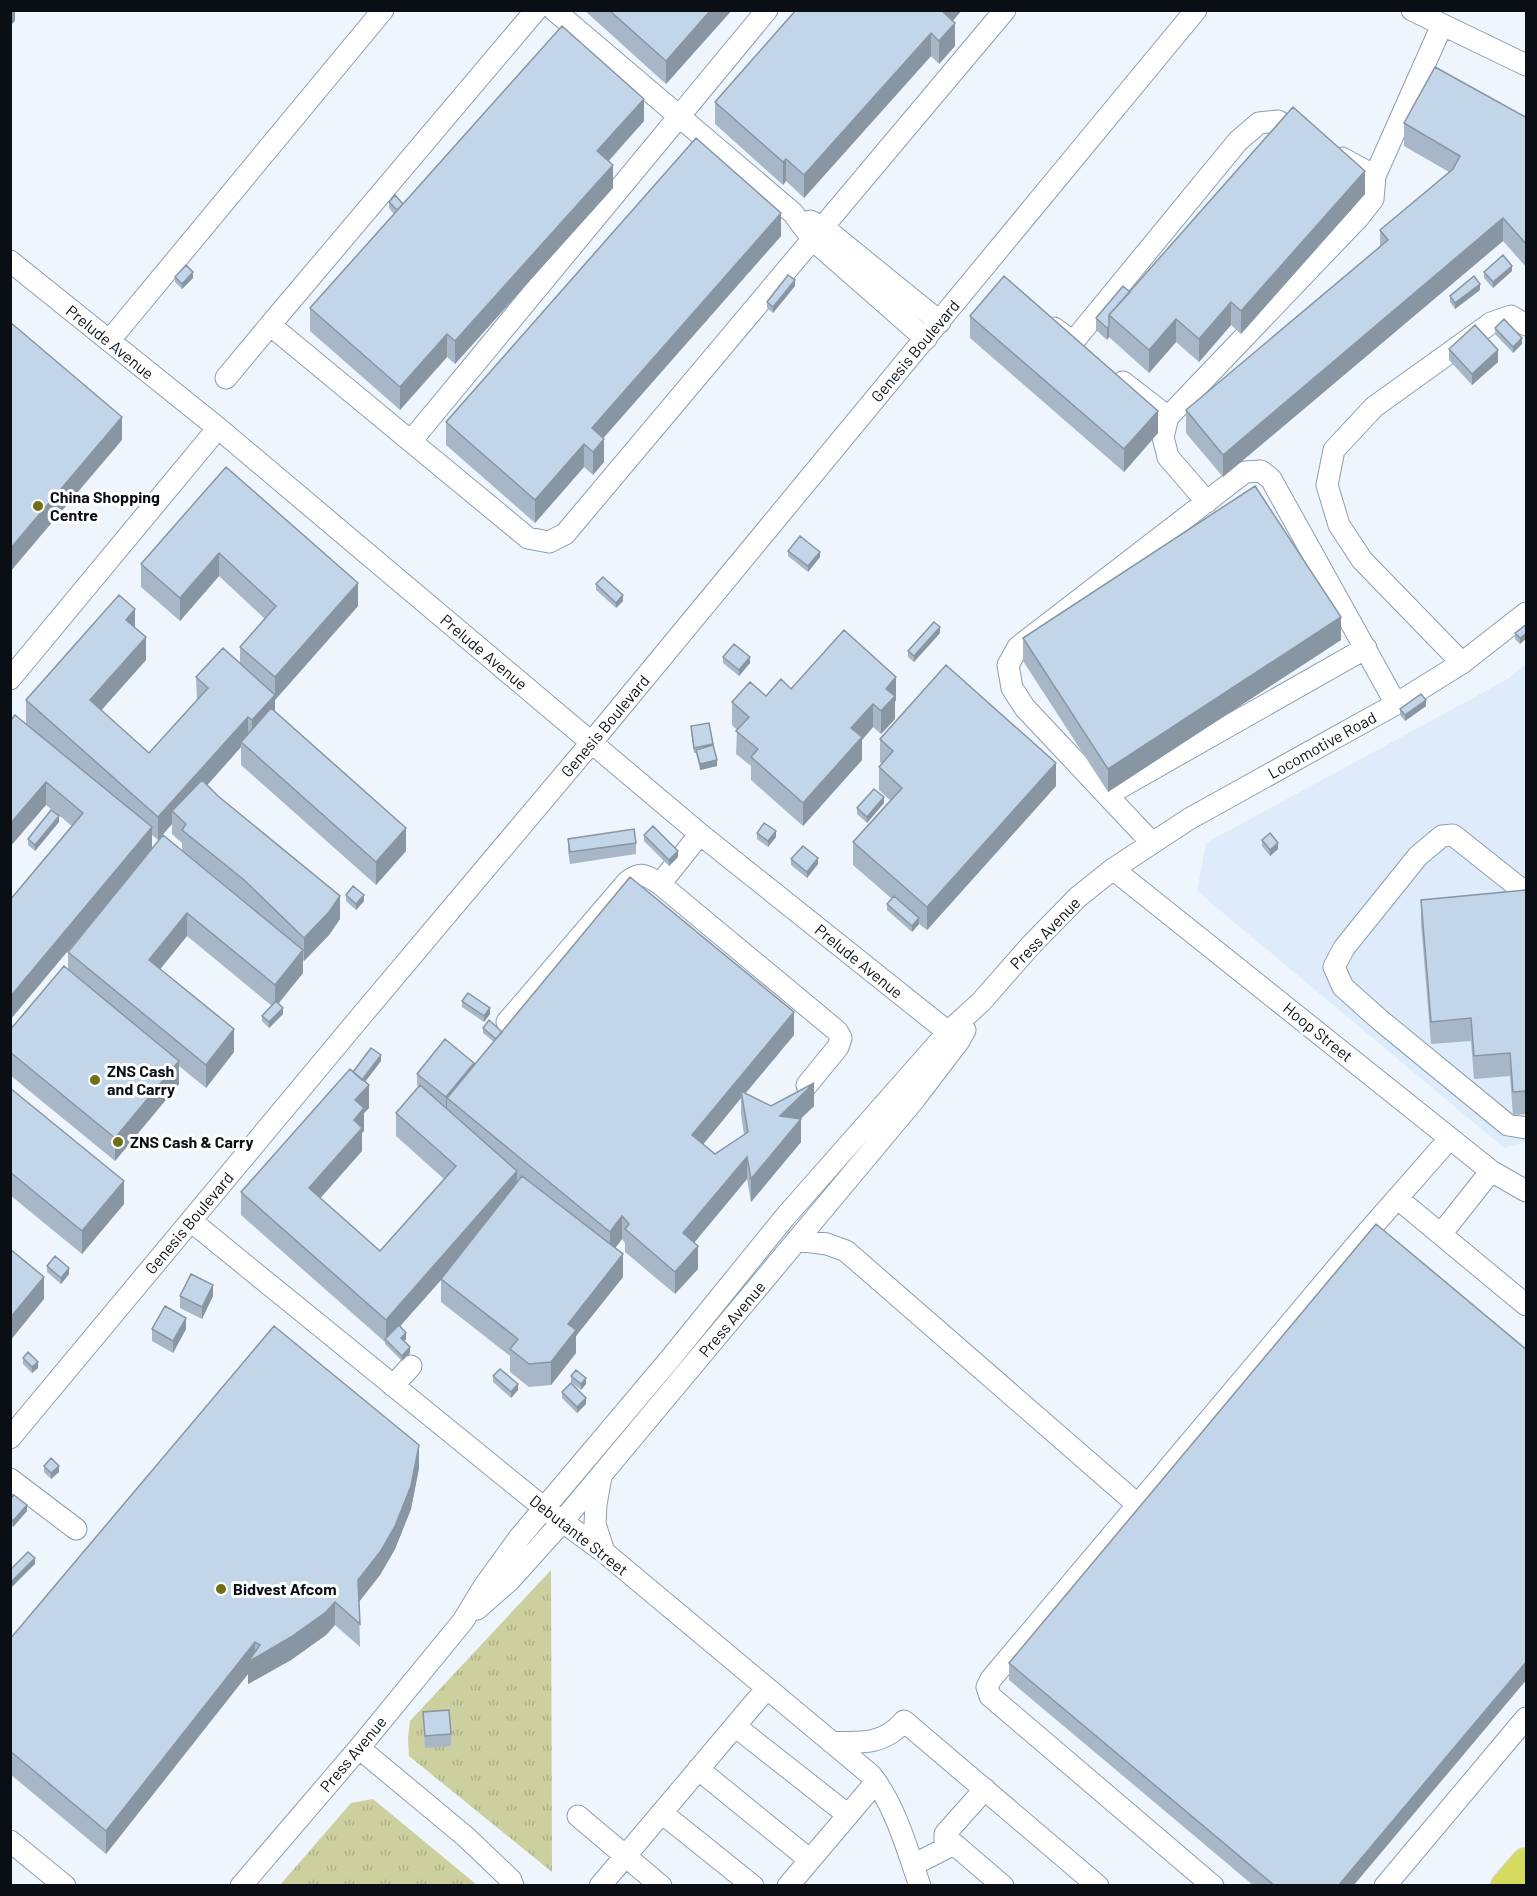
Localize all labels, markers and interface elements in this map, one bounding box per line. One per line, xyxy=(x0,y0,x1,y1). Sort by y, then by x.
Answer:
street label: Genesis Boulevard xyxy=(866,296,963,406)
street label: Prelude Avenue xyxy=(63,300,158,383)
place label: China Shopping Centre xyxy=(50,487,160,524)
marker: China Shopping Centre xyxy=(31,499,45,513)
street label: Prelude Avenue xyxy=(437,610,532,693)
street label: Genesis Boulevard xyxy=(556,671,653,781)
street label: Locomotive Road xyxy=(1264,707,1379,782)
street label: Press Avenue xyxy=(1006,893,1084,973)
street label: Prelude Avenue xyxy=(812,919,907,1002)
street label: Hoop Street xyxy=(1280,998,1357,1065)
place label: ZNS Cash and Carry xyxy=(107,1061,175,1098)
marker: ZNS Cash and Carry xyxy=(88,1073,102,1087)
place label: ZNS Cash & Carry xyxy=(130,1132,254,1151)
marker: ZNS Cash & Carry xyxy=(111,1135,125,1149)
street label: Genesis Boulevard xyxy=(140,1168,237,1278)
street label: Press Avenue xyxy=(695,1277,769,1360)
street label: Debutante Street xyxy=(526,1490,632,1579)
place label: Bidvest Afcom xyxy=(233,1579,337,1598)
marker: Bidvest Afcom xyxy=(214,1582,228,1596)
street label: Press Avenue xyxy=(316,1712,390,1795)

